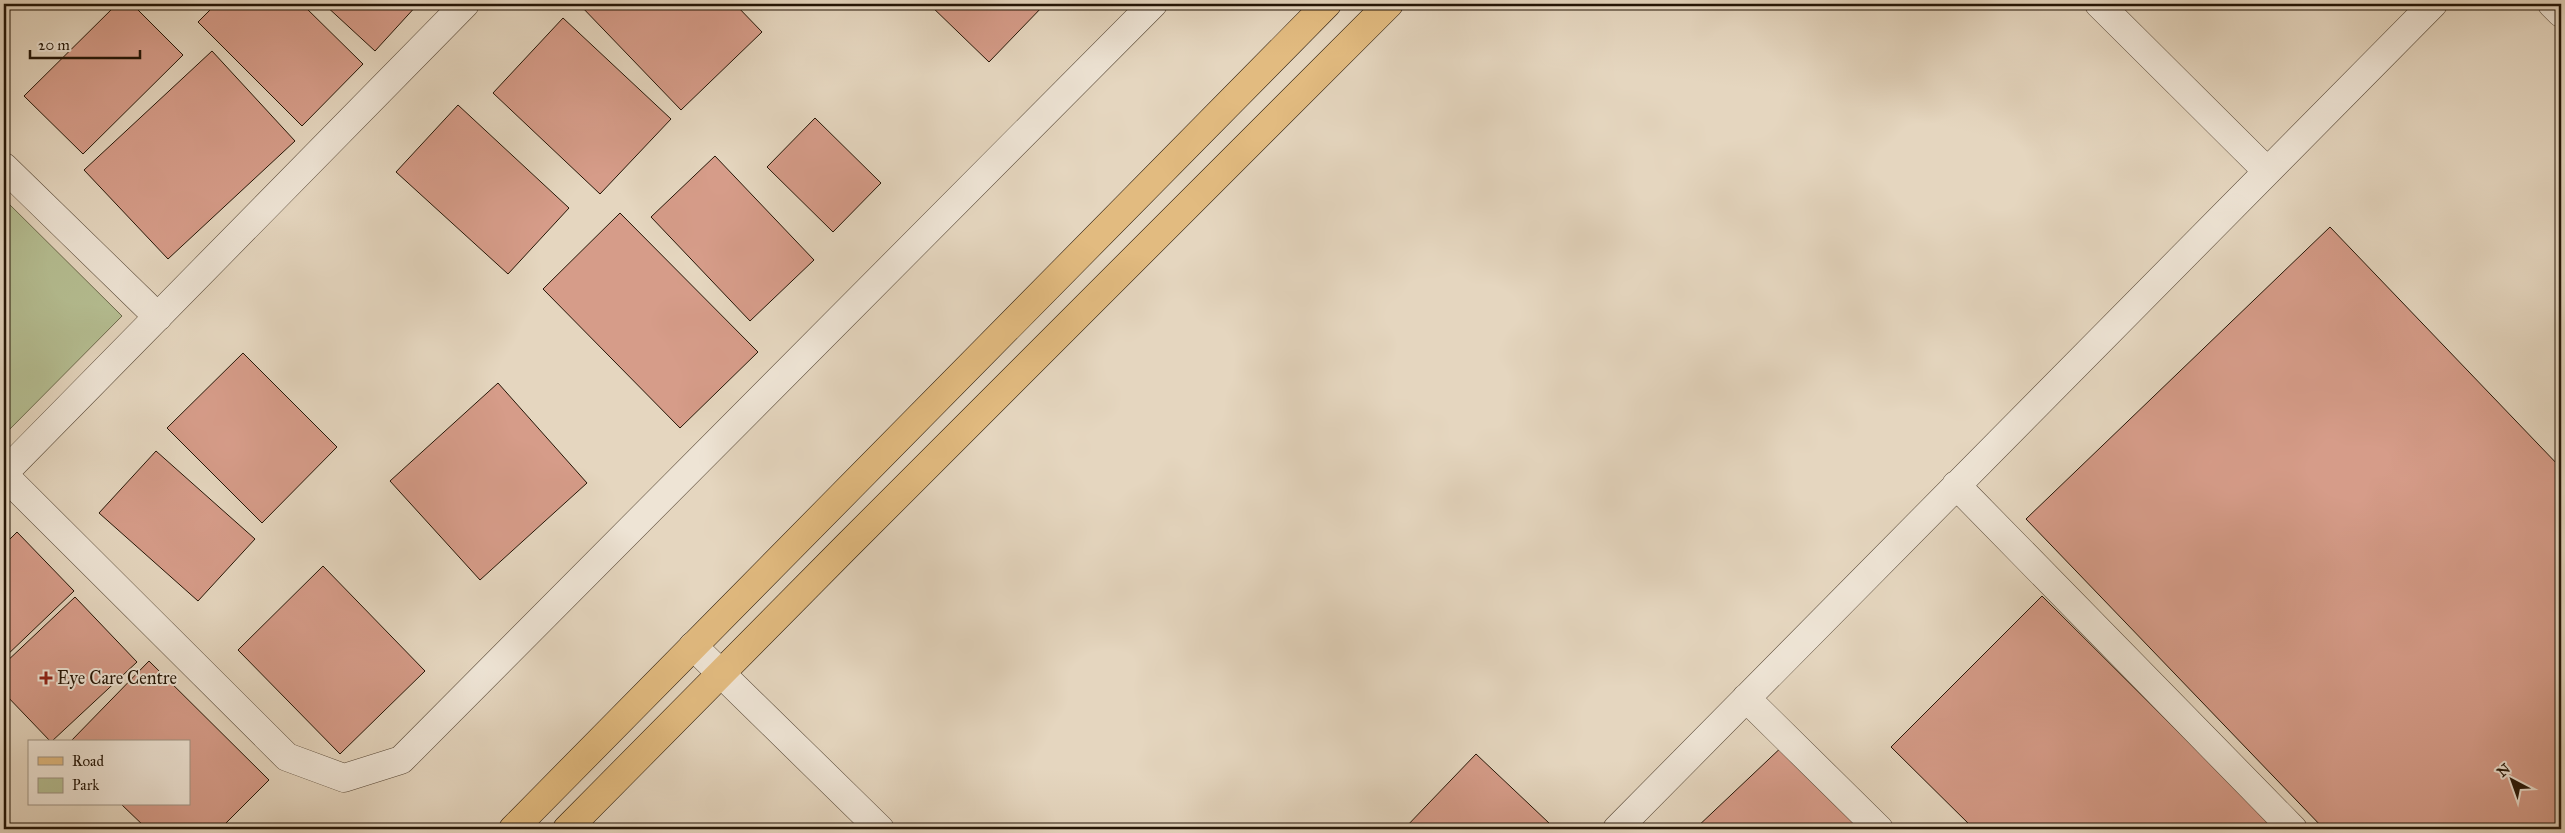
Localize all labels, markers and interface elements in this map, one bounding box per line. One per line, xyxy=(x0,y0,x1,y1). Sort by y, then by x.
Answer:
scale bar xyxy=(30,28,140,60)
text: 20 m xyxy=(38,36,70,54)
place label: Eye Care Centre xyxy=(57,667,177,689)
marker: Eye Care Centre xyxy=(39,671,53,685)
legend xyxy=(28,740,190,806)
text: Road xyxy=(72,752,104,770)
north arrow xyxy=(2488,756,2538,806)
text: N xyxy=(2494,760,2514,781)
text: Park xyxy=(72,776,99,794)

